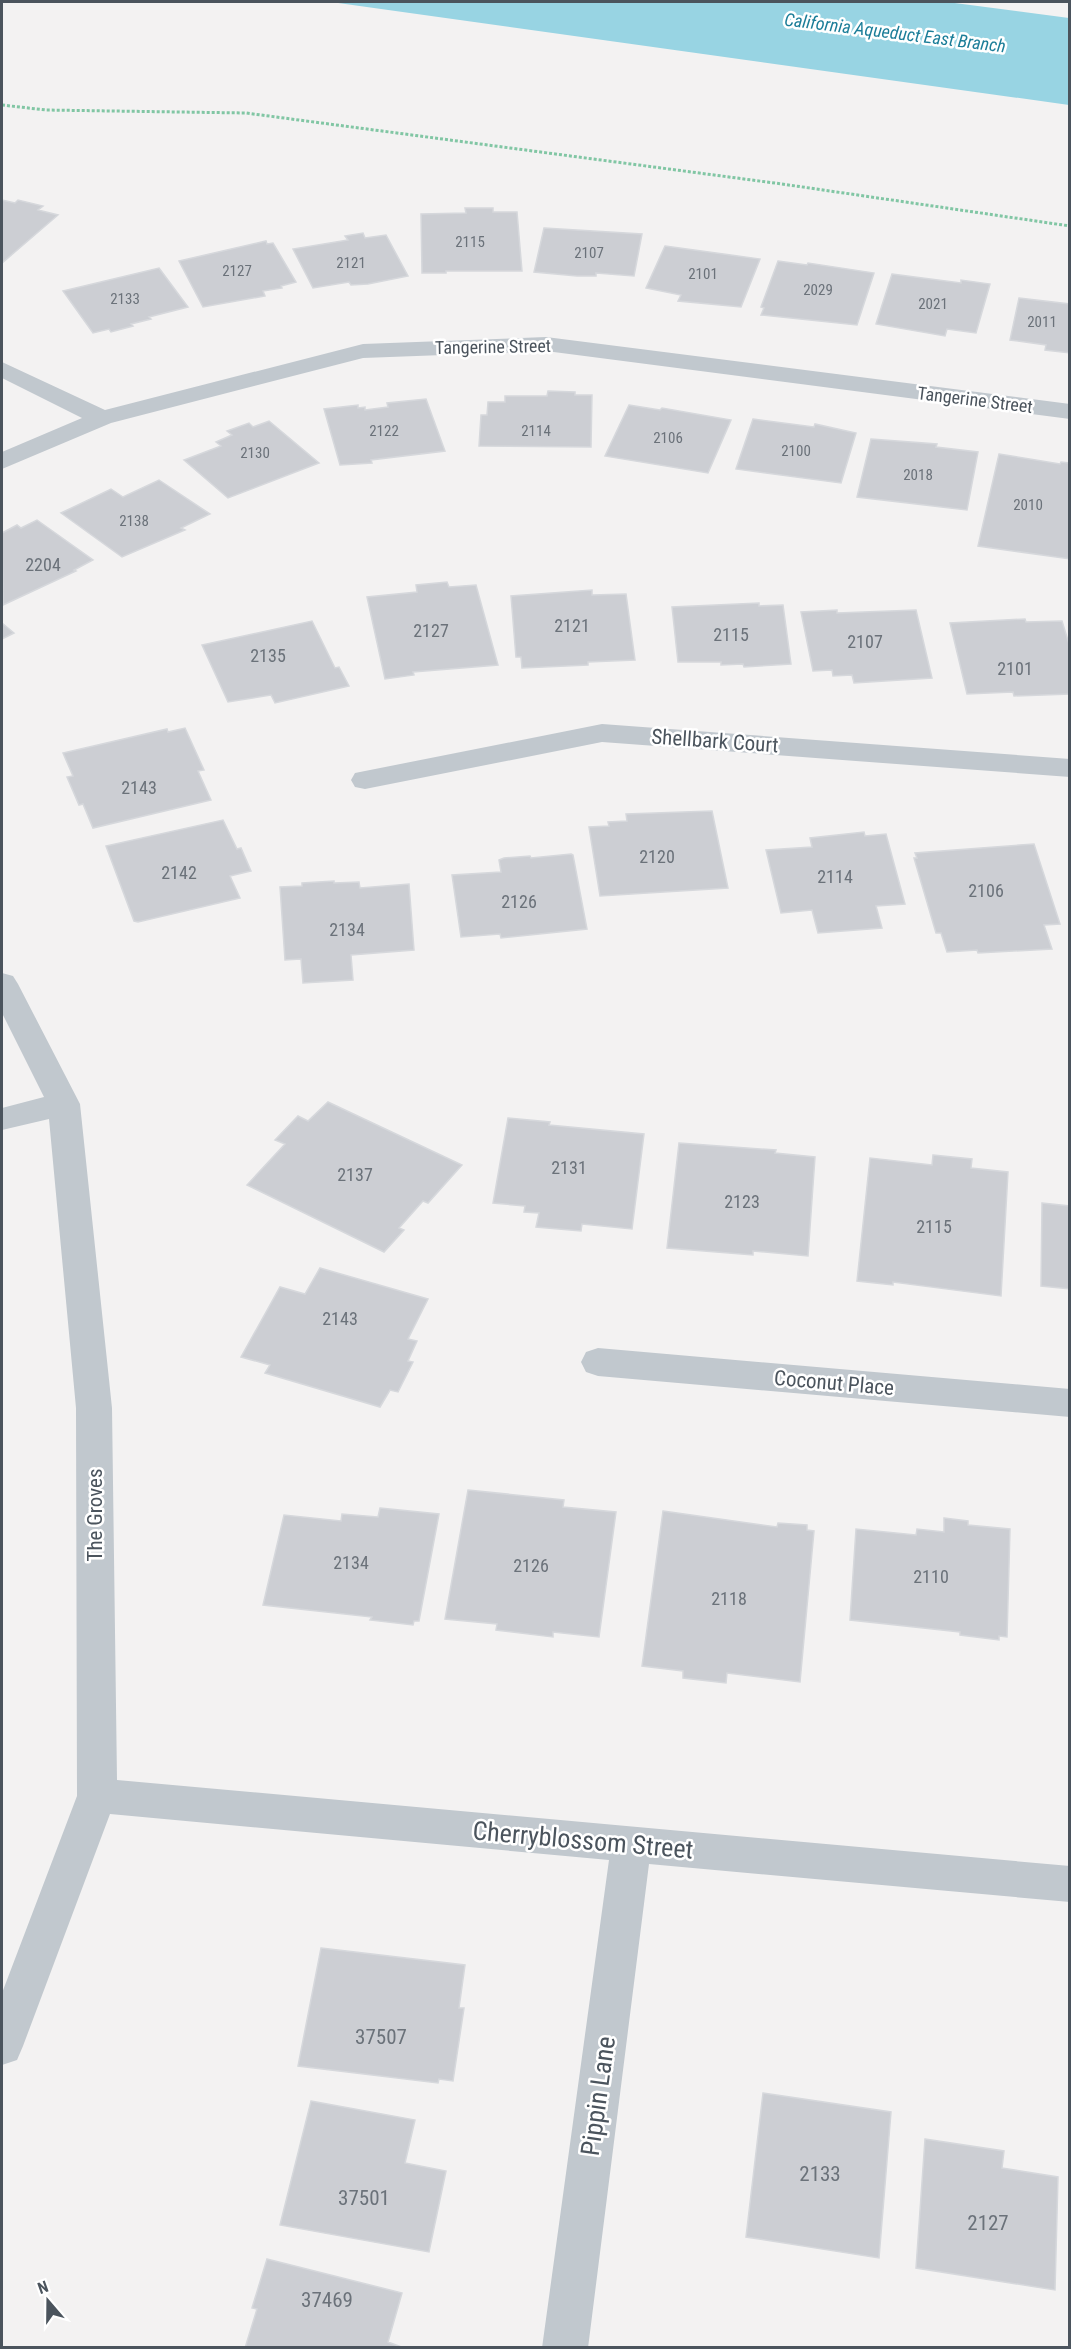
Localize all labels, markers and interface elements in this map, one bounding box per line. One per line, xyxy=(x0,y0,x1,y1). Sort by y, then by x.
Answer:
water label: California Aqueduct East Branch xyxy=(783,9,1007,56)
house number: 2115 xyxy=(455,233,485,251)
house number: 2107 xyxy=(574,244,604,262)
house number: 2121 xyxy=(336,254,366,272)
house number: 2127 xyxy=(222,262,252,280)
house number: 2101 xyxy=(688,265,718,283)
house number: 2029 xyxy=(803,281,833,299)
house number: 2133 xyxy=(110,290,140,308)
house number: 2021 xyxy=(918,295,948,313)
house number: 2011 xyxy=(1027,313,1057,331)
street label: Tangerine Street xyxy=(435,335,551,358)
street label: Tangerine Street xyxy=(916,382,1034,417)
house number: 2122 xyxy=(369,422,399,440)
house number: 2114 xyxy=(521,422,551,440)
house number: 2106 xyxy=(653,429,683,447)
house number: 2100 xyxy=(781,442,811,460)
house number: 2130 xyxy=(240,444,270,462)
house number: 2018 xyxy=(903,466,933,484)
house number: 2010 xyxy=(1013,496,1043,514)
house number: 2138 xyxy=(119,512,149,530)
house number: 2204 xyxy=(25,554,61,575)
house number: 2121 xyxy=(554,615,590,636)
house number: 2127 xyxy=(413,620,449,641)
house number: 2115 xyxy=(713,624,749,645)
house number: 2107 xyxy=(847,631,883,652)
house number: 2135 xyxy=(250,645,286,666)
house number: 2101 xyxy=(997,658,1033,679)
street label: Shellbark Court xyxy=(651,725,779,757)
house number: 2143 xyxy=(121,777,157,798)
house number: 2120 xyxy=(639,846,675,867)
house number: 2142 xyxy=(161,862,197,883)
house number: 2114 xyxy=(817,866,853,887)
house number: 2106 xyxy=(968,880,1004,901)
house number: 2126 xyxy=(501,891,537,912)
house number: 2134 xyxy=(329,919,365,940)
house number: 2131 xyxy=(551,1157,587,1178)
house number: 2137 xyxy=(337,1164,373,1185)
house number: 2123 xyxy=(724,1191,760,1212)
house number: 2115 xyxy=(916,1216,952,1237)
house number: 2143 xyxy=(322,1308,358,1329)
street label: Coconut Place xyxy=(773,1366,895,1400)
street label: The Groves xyxy=(83,1469,107,1562)
house number: 2134 xyxy=(333,1552,369,1573)
house number: 2126 xyxy=(513,1555,549,1576)
house number: 2110 xyxy=(913,1566,949,1587)
house number: 2118 xyxy=(711,1588,747,1609)
street label: Cherryblossom Street xyxy=(471,1815,695,1865)
house number: 37507 xyxy=(355,2025,407,2049)
street label: Pippin Lane xyxy=(575,2034,621,2158)
house number: 2133 xyxy=(799,2162,841,2186)
house number: 37501 xyxy=(338,2186,390,2210)
house number: 2127 xyxy=(967,2211,1009,2235)
north arrow xyxy=(18,2271,78,2331)
text: N xyxy=(35,2277,51,2298)
house number: 37469 xyxy=(301,2288,353,2312)

